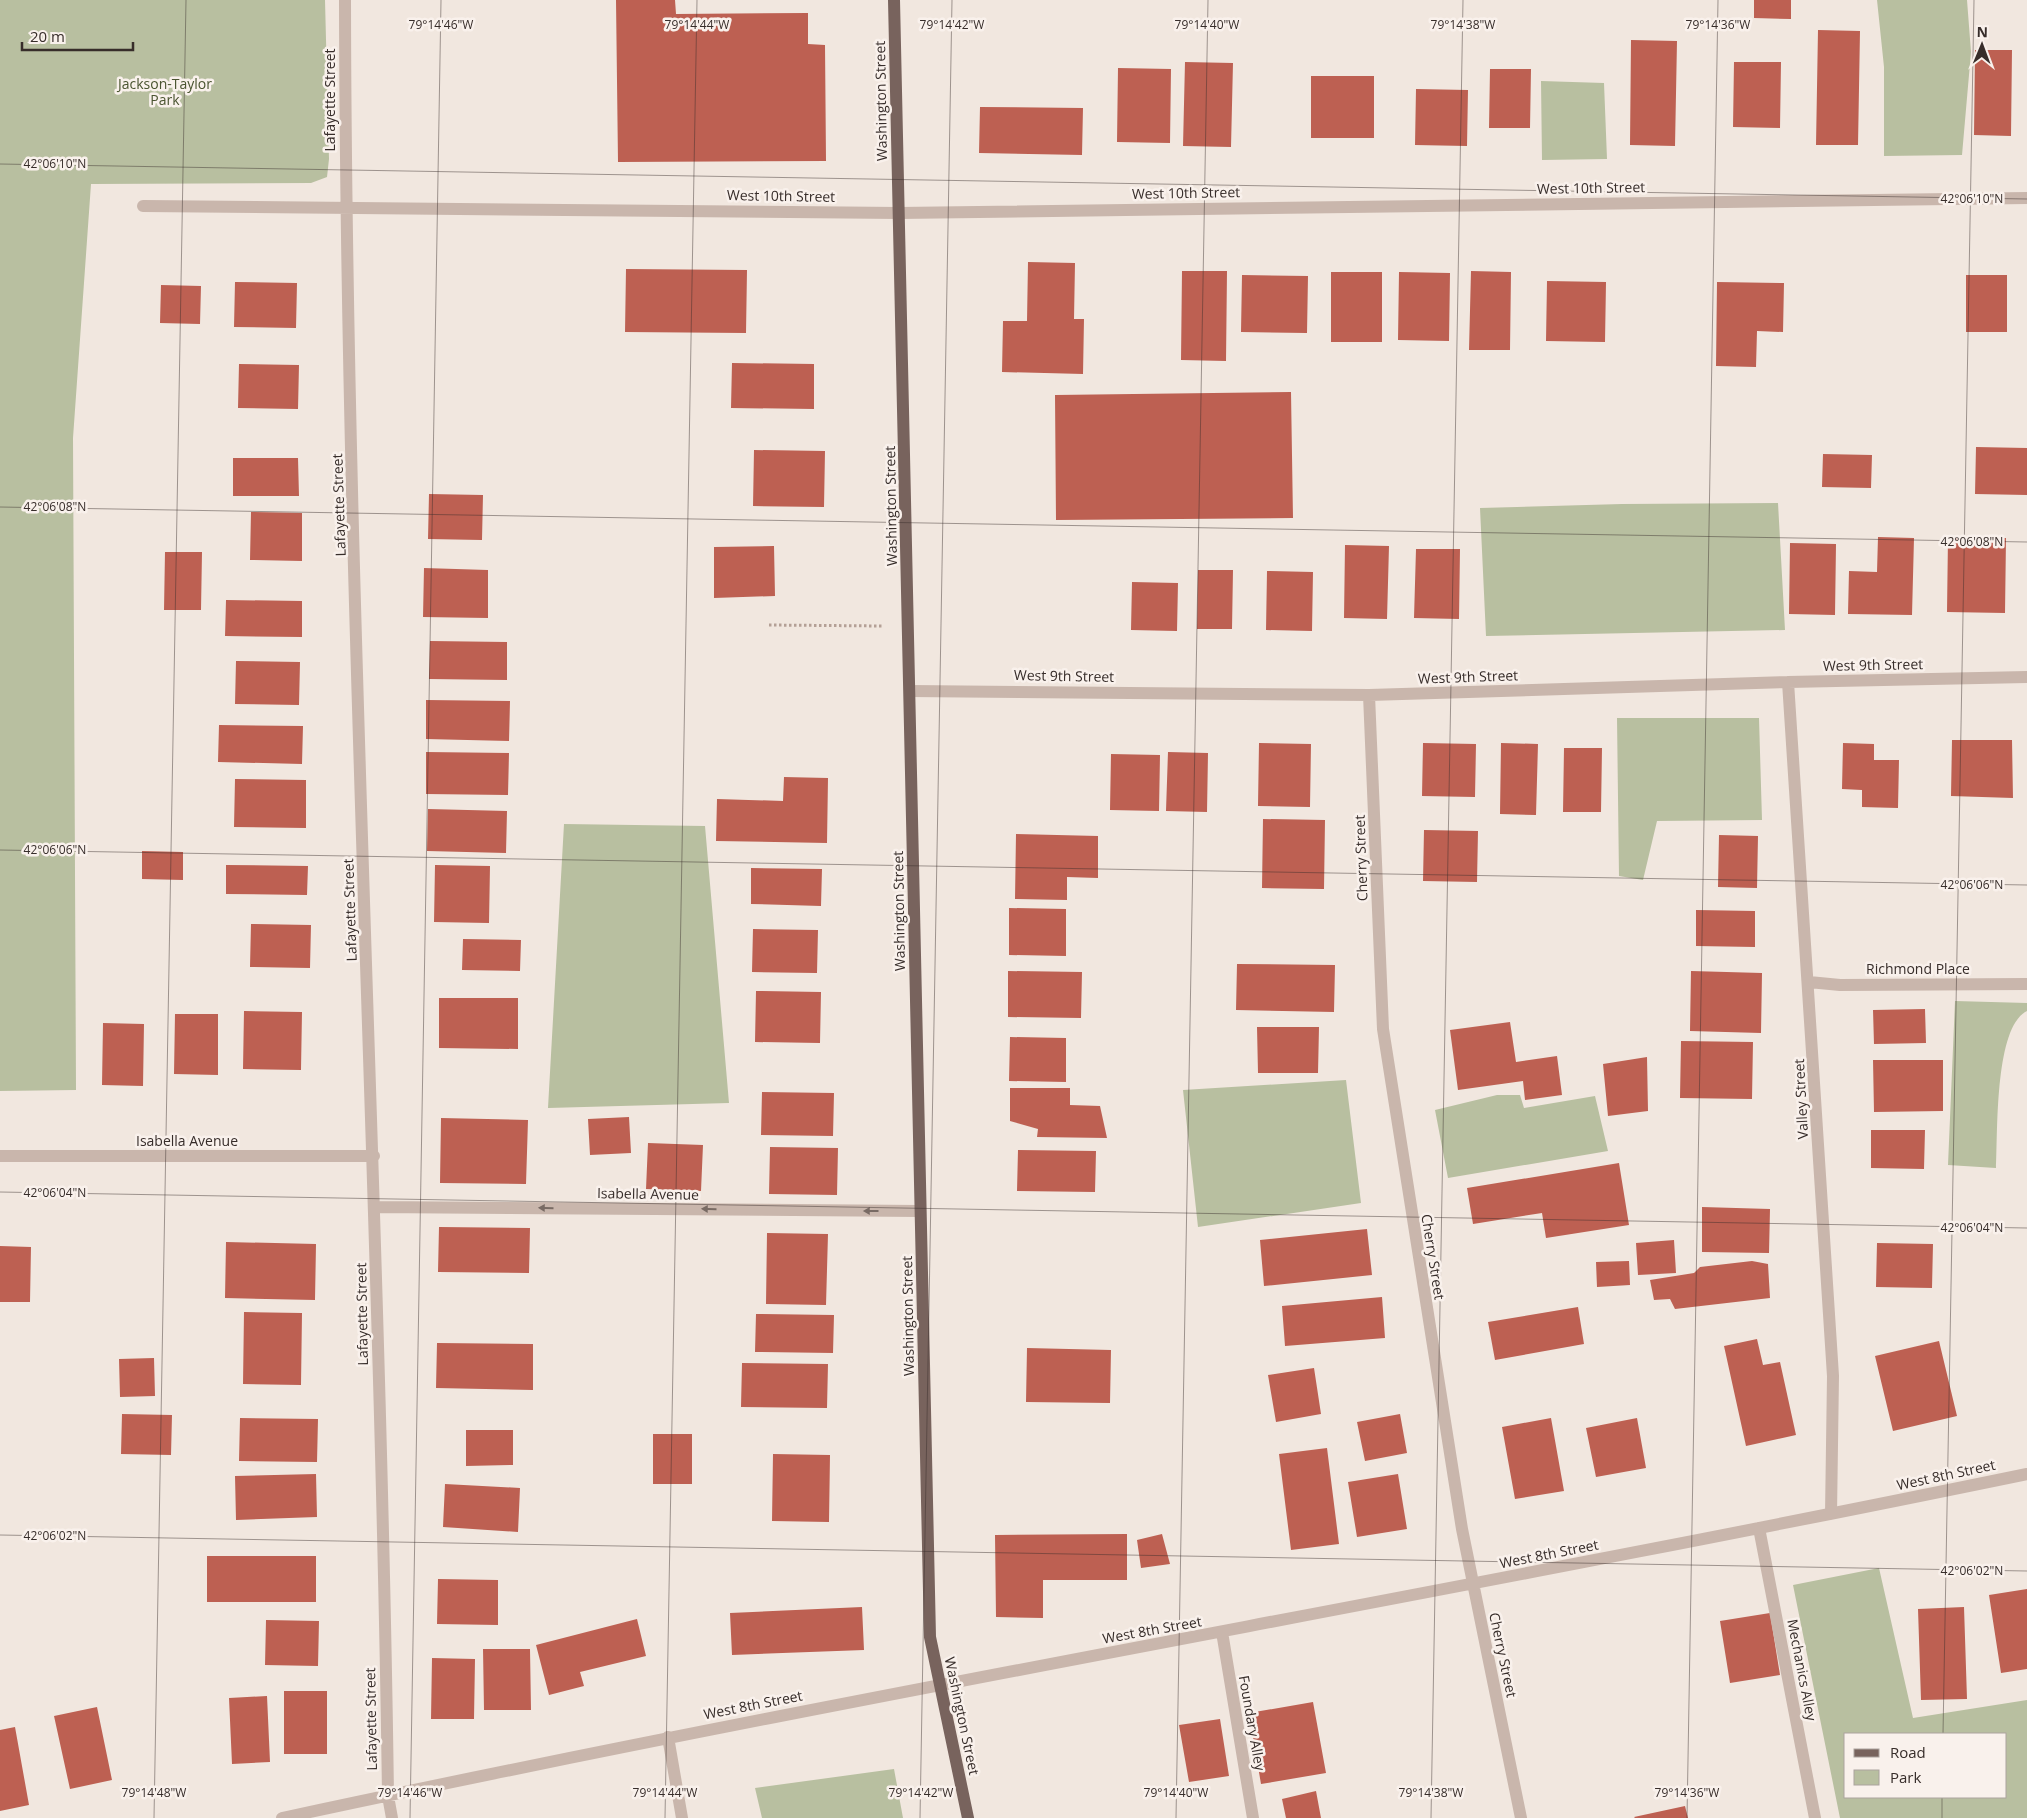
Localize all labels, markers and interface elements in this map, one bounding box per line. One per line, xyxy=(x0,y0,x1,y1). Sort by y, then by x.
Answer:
text: 79°14'46"W xyxy=(409,16,473,33)
text: 79°14'44"W xyxy=(665,16,729,33)
text: 79°14'42"W xyxy=(920,16,984,33)
text: 79°14'40"W xyxy=(1175,16,1239,33)
text: 79°14'38"W xyxy=(1431,16,1495,33)
text: 79°14'36"W xyxy=(1686,16,1750,33)
scale bar xyxy=(22,20,134,52)
north arrow xyxy=(1957,20,2007,70)
text: N xyxy=(1976,22,1988,41)
text: 20 m xyxy=(30,26,65,46)
street label: Washington Street xyxy=(870,41,891,161)
street label: Lafayette Street xyxy=(320,48,339,152)
park label: Jackson-Taylor Park xyxy=(116,74,212,109)
text: 42°06'10"N xyxy=(24,155,86,172)
street label: West 10th Street xyxy=(1537,177,1645,198)
street label: West 10th Street xyxy=(1132,182,1240,203)
street label: West 10th Street xyxy=(727,185,835,206)
text: 42°06'10"N xyxy=(1941,190,2003,207)
street label: Washington Street xyxy=(880,446,901,566)
street label: Lafayette Street xyxy=(327,453,350,557)
text: 42°06'08"N xyxy=(24,498,86,515)
text: 42°06'08"N xyxy=(1941,533,2003,550)
street label: West 9th Street xyxy=(1823,654,1923,675)
street label: West 9th Street xyxy=(1014,665,1114,686)
street label: West 9th Street xyxy=(1417,665,1518,688)
street label: Cherry Street xyxy=(1349,814,1372,902)
text: 42°06'06"N xyxy=(24,841,86,858)
street label: Washington Street xyxy=(888,851,909,971)
street label: Lafayette Street xyxy=(338,858,361,962)
text: 42°06'06"N xyxy=(1941,876,2003,893)
street label: Richmond Place xyxy=(1866,959,1970,978)
street label: Valley Street xyxy=(1789,1058,1812,1140)
street label: Isabella Avenue xyxy=(136,1131,238,1150)
street label: Isabella Avenue xyxy=(597,1183,699,1204)
text: 42°06'04"N xyxy=(24,1184,86,1201)
one-way arrow xyxy=(538,1204,554,1212)
one-way arrow xyxy=(700,1205,716,1213)
one-way arrow xyxy=(863,1207,879,1215)
street label: Cherry Street xyxy=(1417,1213,1450,1301)
text: 42°06'04"N xyxy=(1941,1219,2003,1236)
street label: Washington Street xyxy=(897,1256,918,1376)
street label: Lafayette Street xyxy=(351,1262,372,1366)
street label: West 8th Street xyxy=(1895,1455,1997,1494)
text: 42°06'02"N xyxy=(24,1527,86,1544)
street label: West 8th Street xyxy=(1498,1535,1600,1572)
text: 42°06'02"N xyxy=(1941,1562,2003,1579)
street label: West 8th Street xyxy=(1101,1611,1203,1648)
street label: Cherry Street xyxy=(1485,1611,1522,1699)
street label: Mechanics Alley xyxy=(1783,1617,1822,1723)
street label: Washington Street xyxy=(941,1655,984,1777)
street label: Lafayette Street xyxy=(360,1667,381,1771)
street label: Foundary Alley xyxy=(1235,1674,1270,1773)
street label: West 8th Street xyxy=(702,1686,804,1723)
legend xyxy=(1844,1733,2007,1798)
text: Road xyxy=(1890,1742,1926,1762)
text: Park xyxy=(1890,1767,1921,1787)
text: 79°14'48"W xyxy=(122,1784,186,1801)
text: 79°14'46"W xyxy=(378,1784,442,1801)
text: 79°14'44"W xyxy=(633,1784,697,1801)
text: 79°14'42"W xyxy=(889,1784,953,1801)
text: 79°14'40"W xyxy=(1144,1784,1208,1801)
text: 79°14'38"W xyxy=(1399,1784,1463,1801)
text: 79°14'36"W xyxy=(1655,1784,1719,1801)

